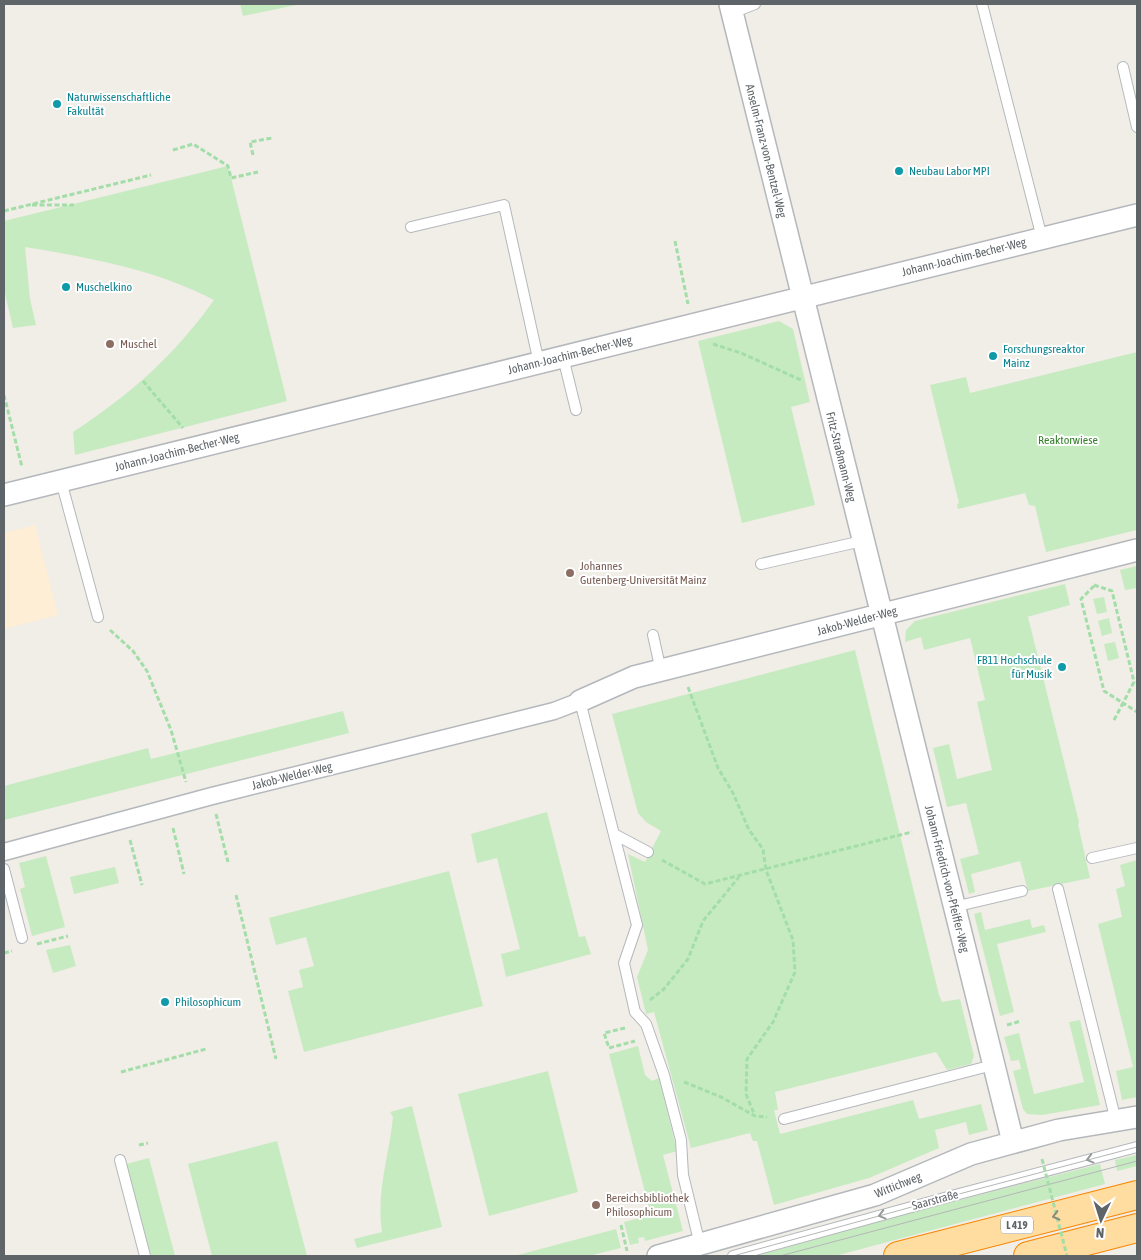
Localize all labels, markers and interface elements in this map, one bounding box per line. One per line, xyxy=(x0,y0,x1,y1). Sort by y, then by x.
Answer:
street label: Anselm-Franz-von-Bentzel-Weg xyxy=(743,83,790,220)
place label: Naturwissenschaftliche Fakultät xyxy=(67,90,171,118)
marker: Naturwissenschaftliche Fakultät xyxy=(51,98,63,110)
place label: Neubau Labor MPI xyxy=(909,164,990,178)
marker: Neubau Labor MPI xyxy=(893,165,905,177)
street label: Johann-Joachim-Becher-Weg xyxy=(900,235,1028,279)
place label: Muschelkino xyxy=(76,280,132,294)
marker: Muschelkino xyxy=(60,281,72,293)
street label: Johann-Joachim-Becher-Weg xyxy=(506,333,634,377)
place label: Muschel xyxy=(120,337,158,351)
marker: Muschel xyxy=(104,338,116,350)
place label: Forschungsreaktor Mainz xyxy=(1003,342,1085,370)
marker: Forschungsreaktor Mainz xyxy=(987,350,999,362)
street label: Fritz-Straßmann-Weg xyxy=(823,410,859,504)
street label: Johann-Joachim-Becher-Weg xyxy=(113,430,241,474)
park label: Reaktorwiese xyxy=(1038,433,1098,447)
place label: Johannes Gutenberg-Universität Mainz xyxy=(580,559,707,587)
marker: Johannes Gutenberg-Universität Mainz xyxy=(564,567,576,579)
street label: Jakob-Welder-Weg xyxy=(815,603,899,638)
place label: FB11 Hochschule für Musik xyxy=(977,653,1053,681)
marker: FB11 Hochschule für Musik xyxy=(1056,661,1068,673)
street label: Jakob-Welder-Weg xyxy=(250,759,334,793)
street label: Johann-Friedrich-von-Pfeiffer-Weg xyxy=(922,804,972,955)
place label: Philosophicum xyxy=(175,995,241,1009)
marker: Philosophicum xyxy=(159,996,171,1008)
one-way arrow xyxy=(1086,1154,1095,1164)
street label: Wittichweg xyxy=(873,1169,924,1201)
street label: Saarstraße xyxy=(910,1187,960,1213)
place label: Bereichsbibliothek Philosophicum xyxy=(606,1191,690,1219)
north arrow xyxy=(1076,1195,1126,1245)
marker: Bereichsbibliothek Philosophicum xyxy=(590,1199,602,1211)
one-way arrow xyxy=(879,1209,887,1219)
one-way arrow xyxy=(1053,1210,1061,1220)
road number: L 419 xyxy=(1001,1216,1033,1234)
text: N xyxy=(1095,1225,1105,1241)

